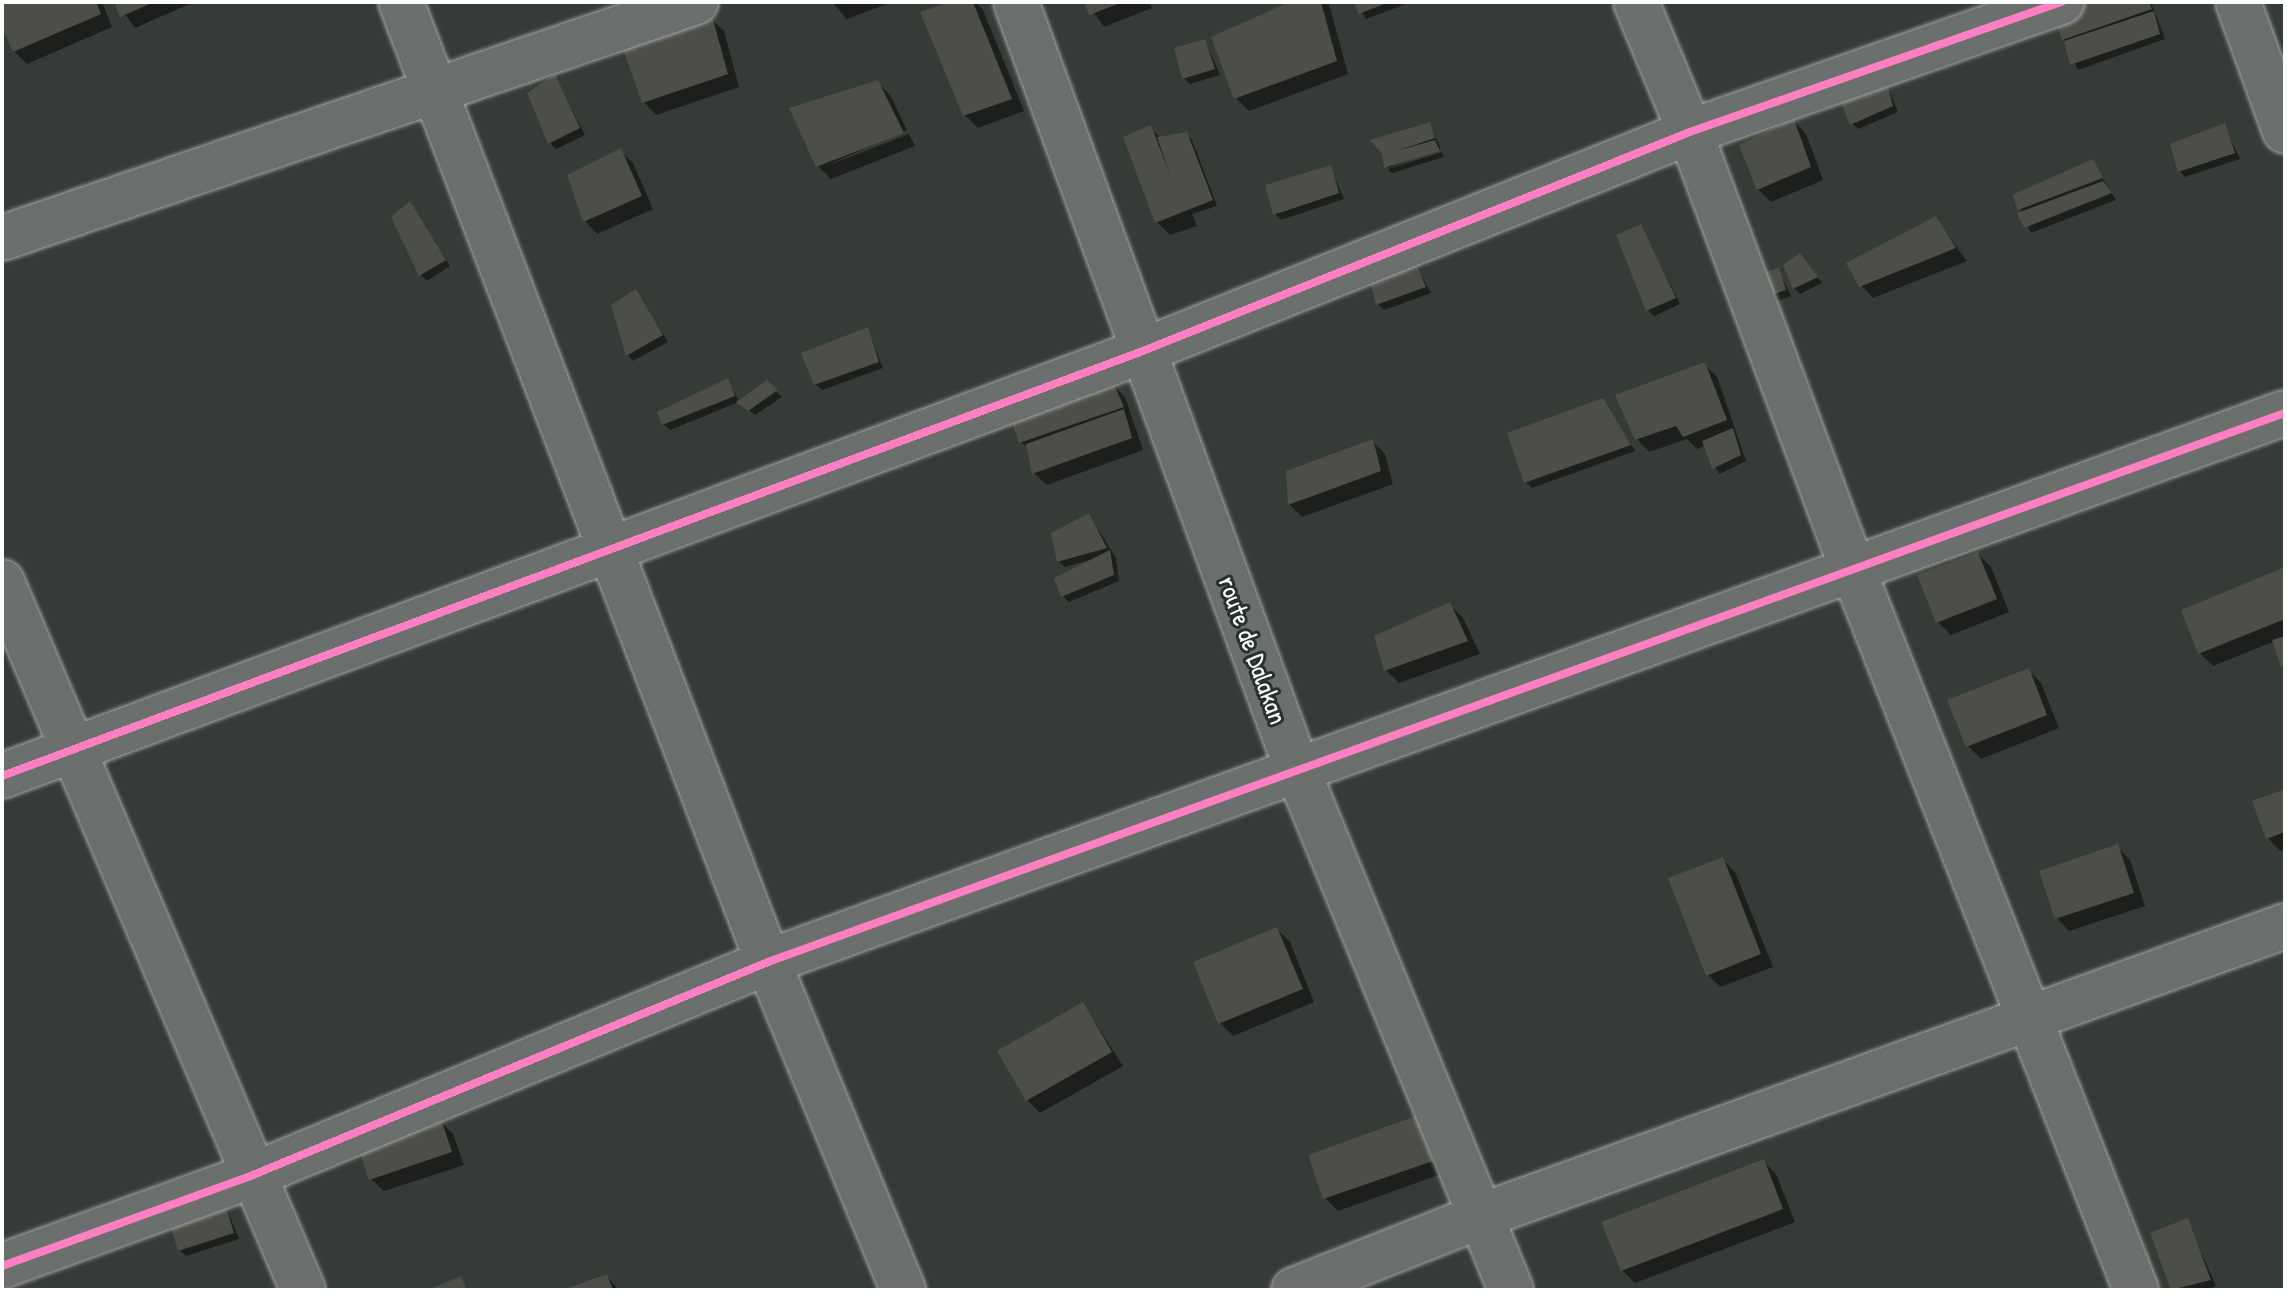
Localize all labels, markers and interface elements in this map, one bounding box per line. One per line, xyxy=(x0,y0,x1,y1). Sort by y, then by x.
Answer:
street label: route de Dalakan xyxy=(1212,572,1294,728)

